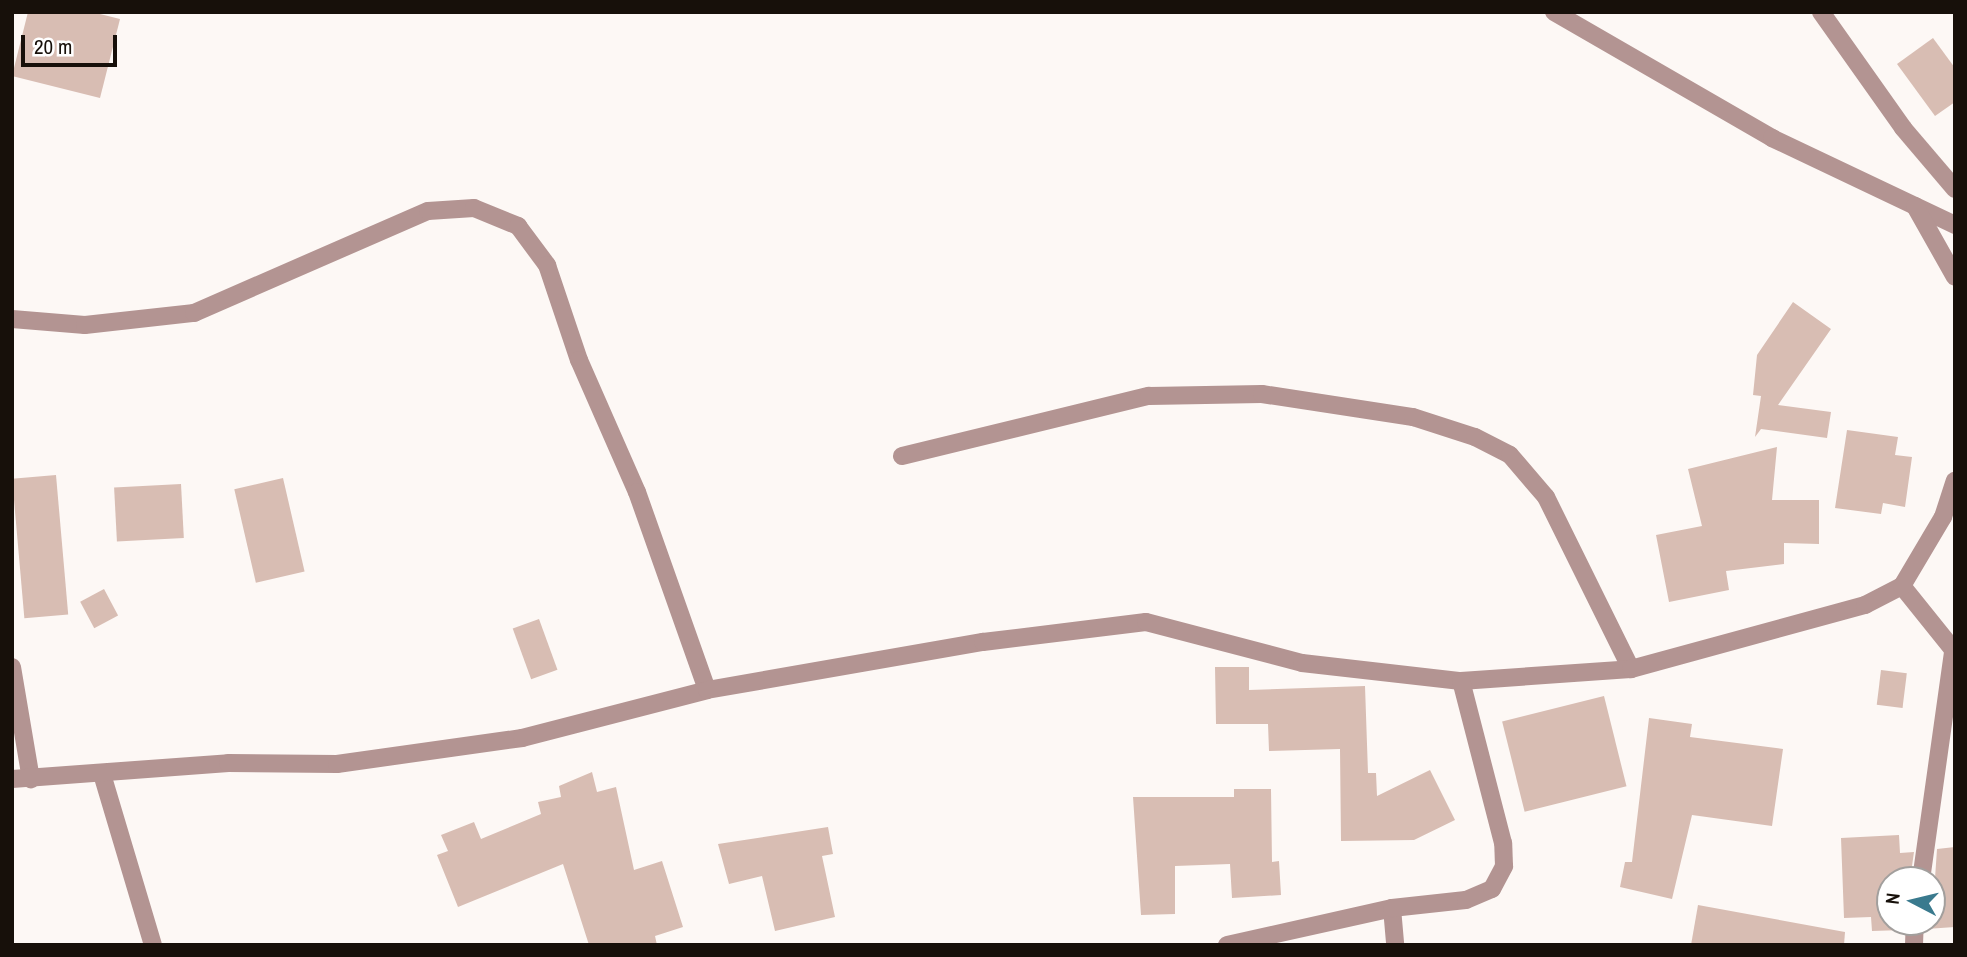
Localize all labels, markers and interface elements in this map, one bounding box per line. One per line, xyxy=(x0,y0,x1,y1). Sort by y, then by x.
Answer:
scale bar xyxy=(24,21,121,65)
text: 20 m xyxy=(34,32,72,61)
north arrow xyxy=(1876,866,1946,936)
text: N xyxy=(1879,892,1906,906)

